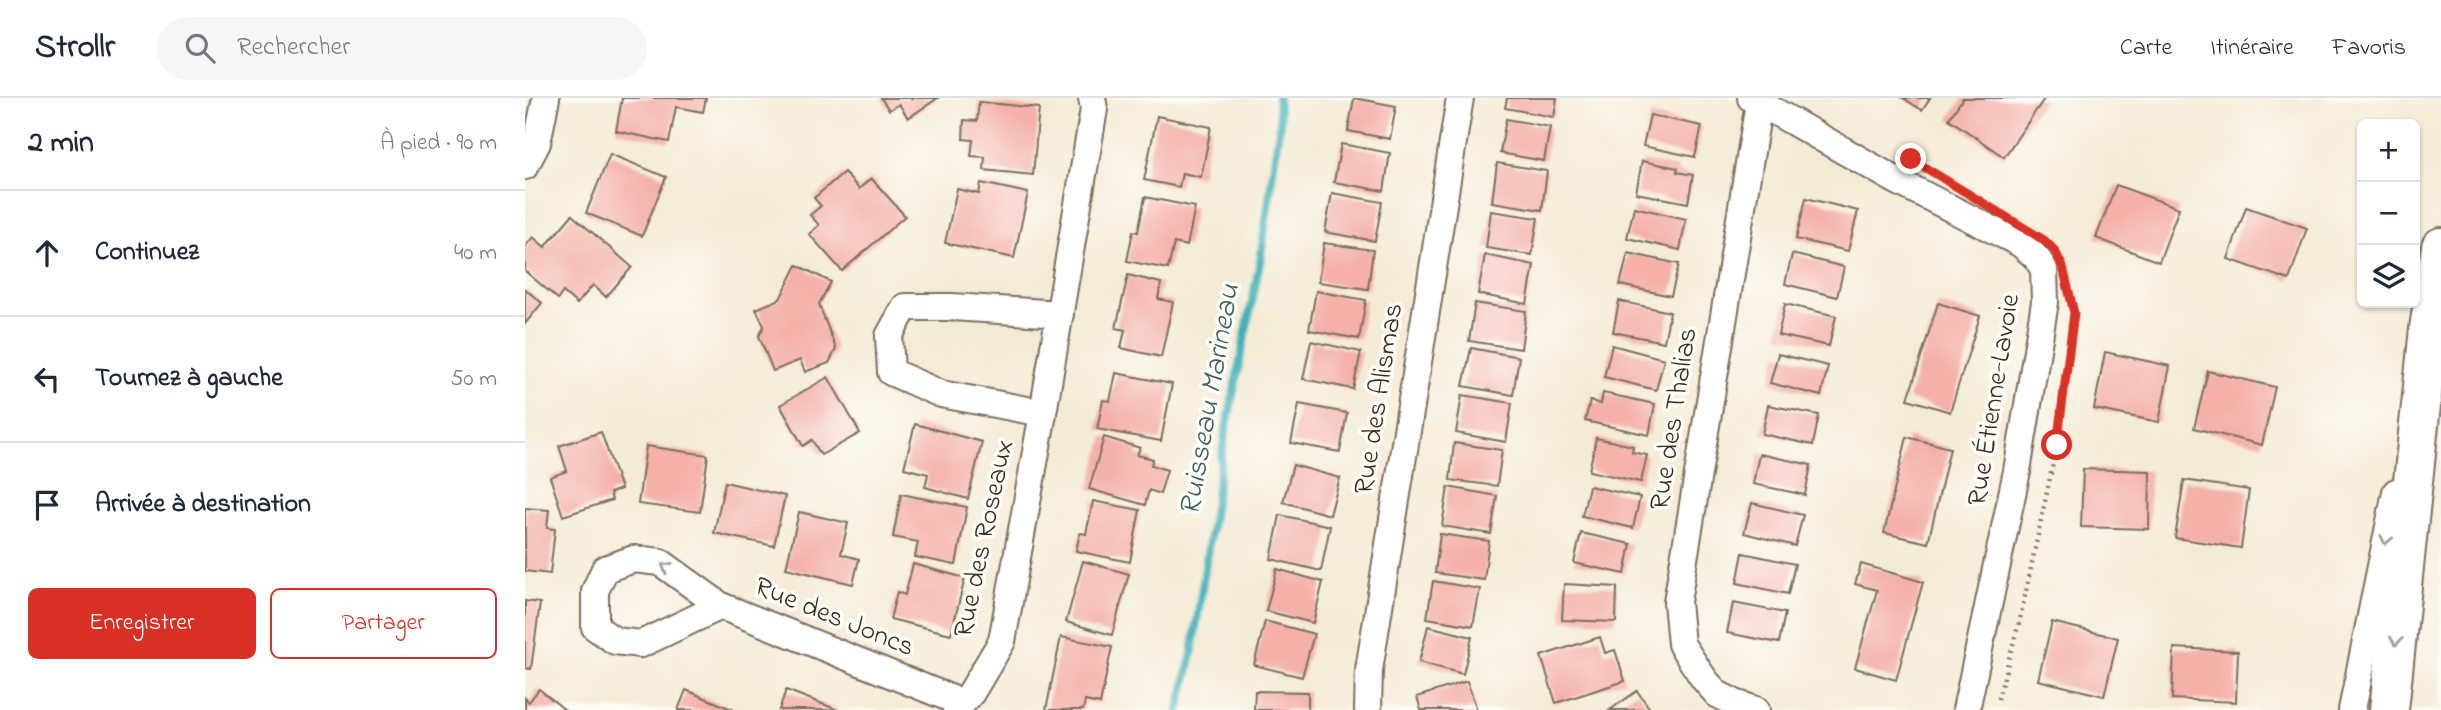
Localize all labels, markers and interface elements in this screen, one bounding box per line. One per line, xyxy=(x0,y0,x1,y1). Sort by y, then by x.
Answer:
search box xyxy=(157,17,647,80)
text: Strollr xyxy=(35,24,115,72)
icon: search xyxy=(181,29,219,67)
text: Rechercher xyxy=(237,29,350,67)
text: Carte xyxy=(2120,31,2172,66)
text: Itinéraire xyxy=(2210,31,2294,66)
text: Favoris xyxy=(2332,31,2406,66)
map controls xyxy=(2357,119,2420,308)
button: + xyxy=(2357,119,2420,182)
text: 2 min xyxy=(28,122,94,166)
text: À pied · 90 m xyxy=(380,127,497,160)
route end xyxy=(1895,143,1926,174)
button: − xyxy=(2357,182,2420,245)
icon: ahead xyxy=(28,234,66,272)
text: Continuez xyxy=(95,234,199,272)
text: 40 m xyxy=(454,237,497,270)
button: layers xyxy=(2357,245,2420,308)
water label: Ruisseau Marineau xyxy=(1169,281,1253,519)
street label: Rue Étienne-Lavoie xyxy=(1958,291,2032,509)
street label: Rue des Alismas xyxy=(1345,301,1415,497)
street label: Rue des Thalias xyxy=(1640,325,1710,513)
icon: left xyxy=(28,360,66,398)
text: Tournez à gauche xyxy=(95,360,283,398)
text: 50 m xyxy=(450,363,497,396)
route start xyxy=(2041,429,2072,460)
street label: Rue des Roseaux xyxy=(944,436,1026,642)
icon: arrive xyxy=(28,486,66,524)
text: Arrivée à destination xyxy=(95,486,311,524)
one-way arrow xyxy=(2380,534,2395,546)
one-way arrow xyxy=(660,562,673,575)
street label: Rue des Joncs xyxy=(748,567,920,669)
button: Enregistrer xyxy=(28,588,256,659)
button: Partager xyxy=(270,588,497,659)
one-way arrow xyxy=(2389,636,2404,647)

